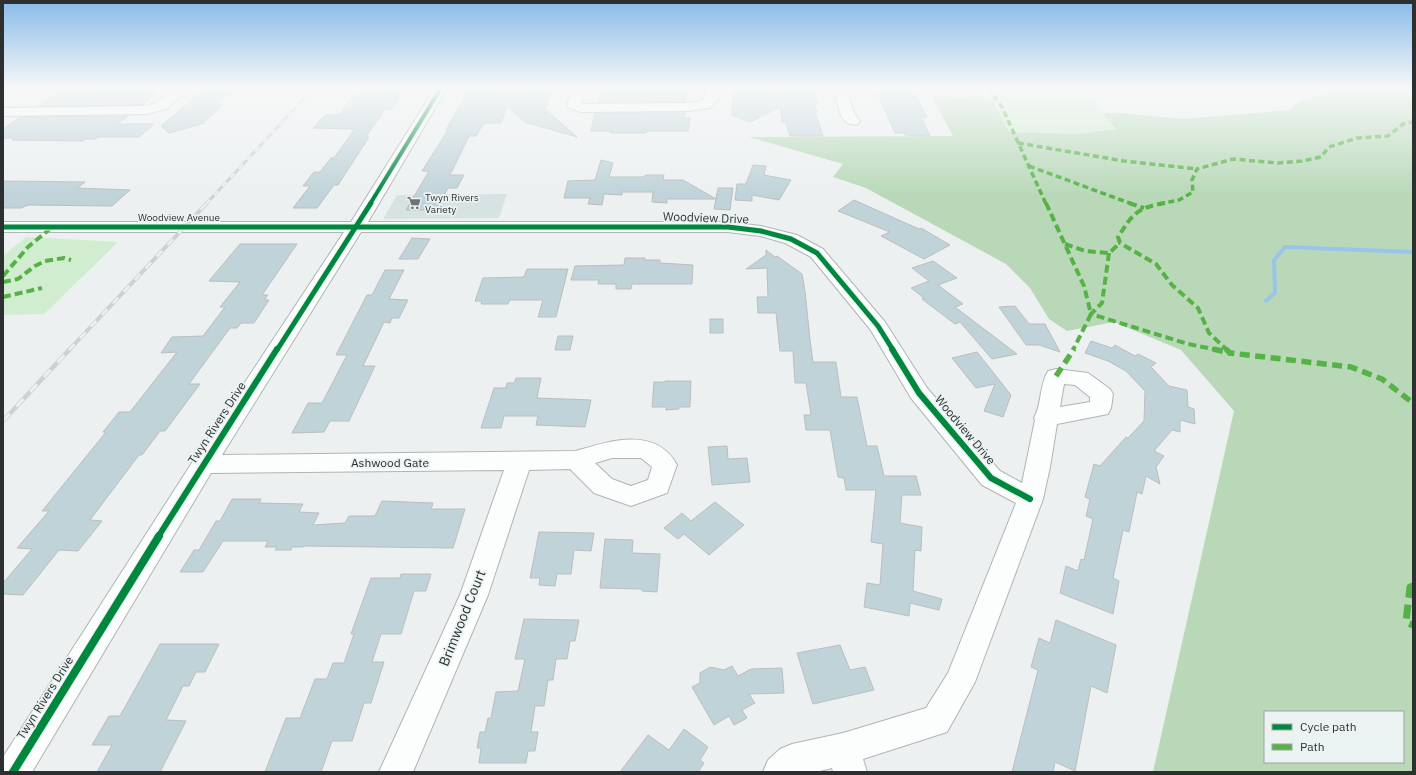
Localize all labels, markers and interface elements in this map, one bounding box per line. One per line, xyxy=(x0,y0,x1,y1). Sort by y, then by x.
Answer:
place label: Twyn Rivers Variety xyxy=(425,191,479,216)
supermarket icon: Twyn Rivers Variety xyxy=(406,195,422,211)
street label: Woodview Drive xyxy=(663,208,750,227)
street label: Woodview Avenue xyxy=(138,211,221,224)
street label: Twyn Rivers Drive xyxy=(184,378,249,467)
street label: Woodview Drive xyxy=(932,392,999,468)
street label: Ashwood Gate xyxy=(351,455,429,470)
street label: Brimwood Court xyxy=(434,567,490,669)
street label: Twyn Rivers Drive xyxy=(13,653,76,742)
legend xyxy=(1264,711,1404,763)
text: Cycle path xyxy=(1300,719,1357,734)
text: Path xyxy=(1300,739,1325,754)

